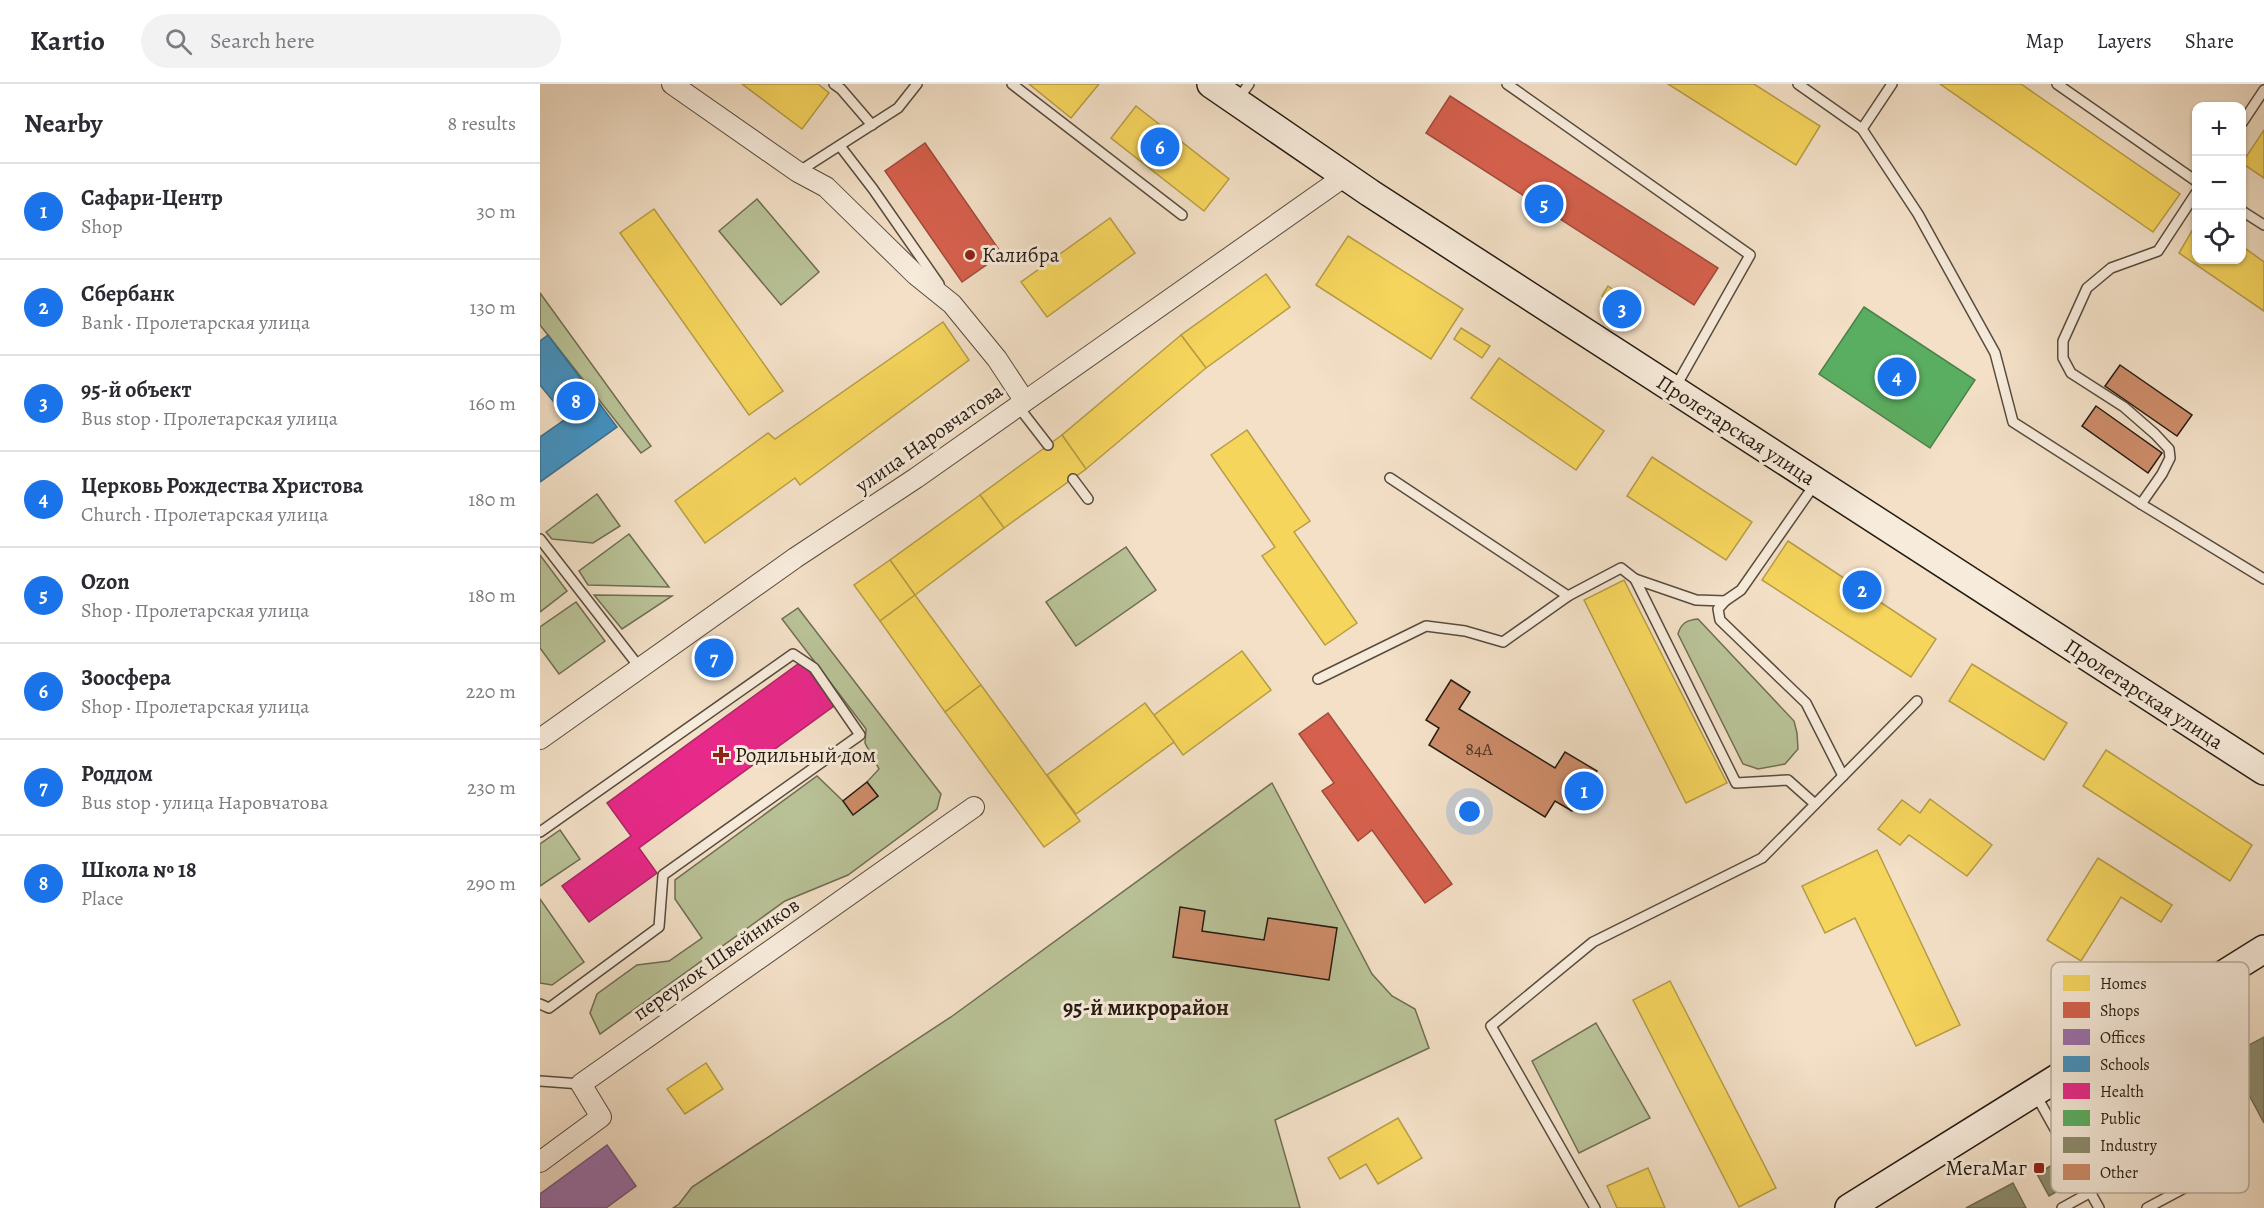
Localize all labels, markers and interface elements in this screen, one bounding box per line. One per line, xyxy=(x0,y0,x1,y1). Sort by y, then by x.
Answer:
search box xyxy=(141,14,561,68)
text: Kartio xyxy=(30,22,105,60)
icon: search xyxy=(162,25,195,58)
text: Search here xyxy=(210,26,315,56)
text: Map xyxy=(2025,27,2064,55)
text: Layers xyxy=(2097,27,2152,55)
text: Share xyxy=(2185,27,2234,55)
map controls xyxy=(2192,102,2246,264)
button: + xyxy=(2192,102,2246,156)
text: Nearby xyxy=(24,106,103,141)
text: 8 results xyxy=(448,110,516,137)
pin: 6 xyxy=(1140,124,1180,170)
button: − xyxy=(2192,156,2246,210)
pin: 5 xyxy=(1524,182,1564,226)
text: Сафари-Центр xyxy=(81,183,223,213)
text: 1 xyxy=(40,198,47,225)
text: 30 m xyxy=(476,198,516,225)
button: locate xyxy=(2192,210,2246,264)
text: Shop xyxy=(81,213,123,240)
place label: Калибра xyxy=(982,241,1060,269)
marker: Калибра xyxy=(963,248,977,262)
text: Сбербанк xyxy=(81,279,175,309)
pin: 3 xyxy=(1602,286,1642,332)
text: 2 xyxy=(39,294,48,321)
text: 130 m xyxy=(470,294,516,321)
text: Bank · Пролетарская улица xyxy=(81,309,310,336)
pin: 4 xyxy=(1878,354,1916,400)
street label: Пролетарская улица xyxy=(1651,368,1821,492)
text: 95-й объект xyxy=(81,375,191,405)
street label: улица Наровчатова xyxy=(849,376,1008,500)
pin: 8 xyxy=(556,378,596,424)
text: 3 xyxy=(39,390,48,417)
text: 160 m xyxy=(469,390,516,417)
text: Bus stop · Пролетарская улица xyxy=(81,405,338,432)
text: Церковь Рождества Христова xyxy=(81,471,363,501)
text: 4 xyxy=(39,486,48,513)
text: 180 m xyxy=(468,486,516,513)
text: Church · Пролетарская улица xyxy=(81,501,329,528)
text: Ozon xyxy=(81,567,130,597)
pin: 2 xyxy=(1842,568,1882,612)
text: 5 xyxy=(39,582,48,609)
text: 180 m xyxy=(468,582,516,609)
text: Shop · Пролетарская улица xyxy=(81,597,310,624)
street label: Пролетарская улица xyxy=(2059,632,2229,756)
pin: 7 xyxy=(694,636,734,680)
text: Зоосфера xyxy=(81,663,171,693)
text: 6 xyxy=(39,678,48,705)
text: 220 m xyxy=(466,678,516,705)
text: Shop · Пролетарская улица xyxy=(81,693,310,720)
house number: 84А xyxy=(1465,737,1493,761)
place label: Родильный дом xyxy=(735,741,876,769)
marker: Родильный дом xyxy=(712,746,730,764)
text: Роддом xyxy=(81,759,153,789)
pin: 1 xyxy=(1564,768,1604,814)
text: 7 xyxy=(39,774,48,801)
text: 230 m xyxy=(467,774,516,801)
text: Bus stop · улица Наровчатова xyxy=(81,789,328,816)
your location xyxy=(1455,797,1484,826)
text: Школа № 18 xyxy=(81,855,197,885)
text: 8 xyxy=(39,870,48,897)
text: 290 m xyxy=(466,870,516,897)
text: Place xyxy=(81,885,123,912)
street label: переулок Швейников xyxy=(627,891,805,1027)
legend xyxy=(2051,962,2249,1193)
text: Homes xyxy=(2100,973,2147,995)
district label: 95-й микрорайон xyxy=(1063,993,1229,1023)
text: Shops xyxy=(2100,1000,2140,1022)
text: Offices xyxy=(2100,1027,2145,1049)
text: Schools xyxy=(2100,1054,2150,1076)
text: Health xyxy=(2100,1081,2145,1103)
text: Public xyxy=(2100,1108,2141,1130)
text: Industry xyxy=(2100,1135,2158,1157)
place label: МегаМаг xyxy=(1946,1154,2027,1182)
marker: МегаМаг xyxy=(2032,1161,2046,1175)
text: Other xyxy=(2100,1162,2138,1184)

